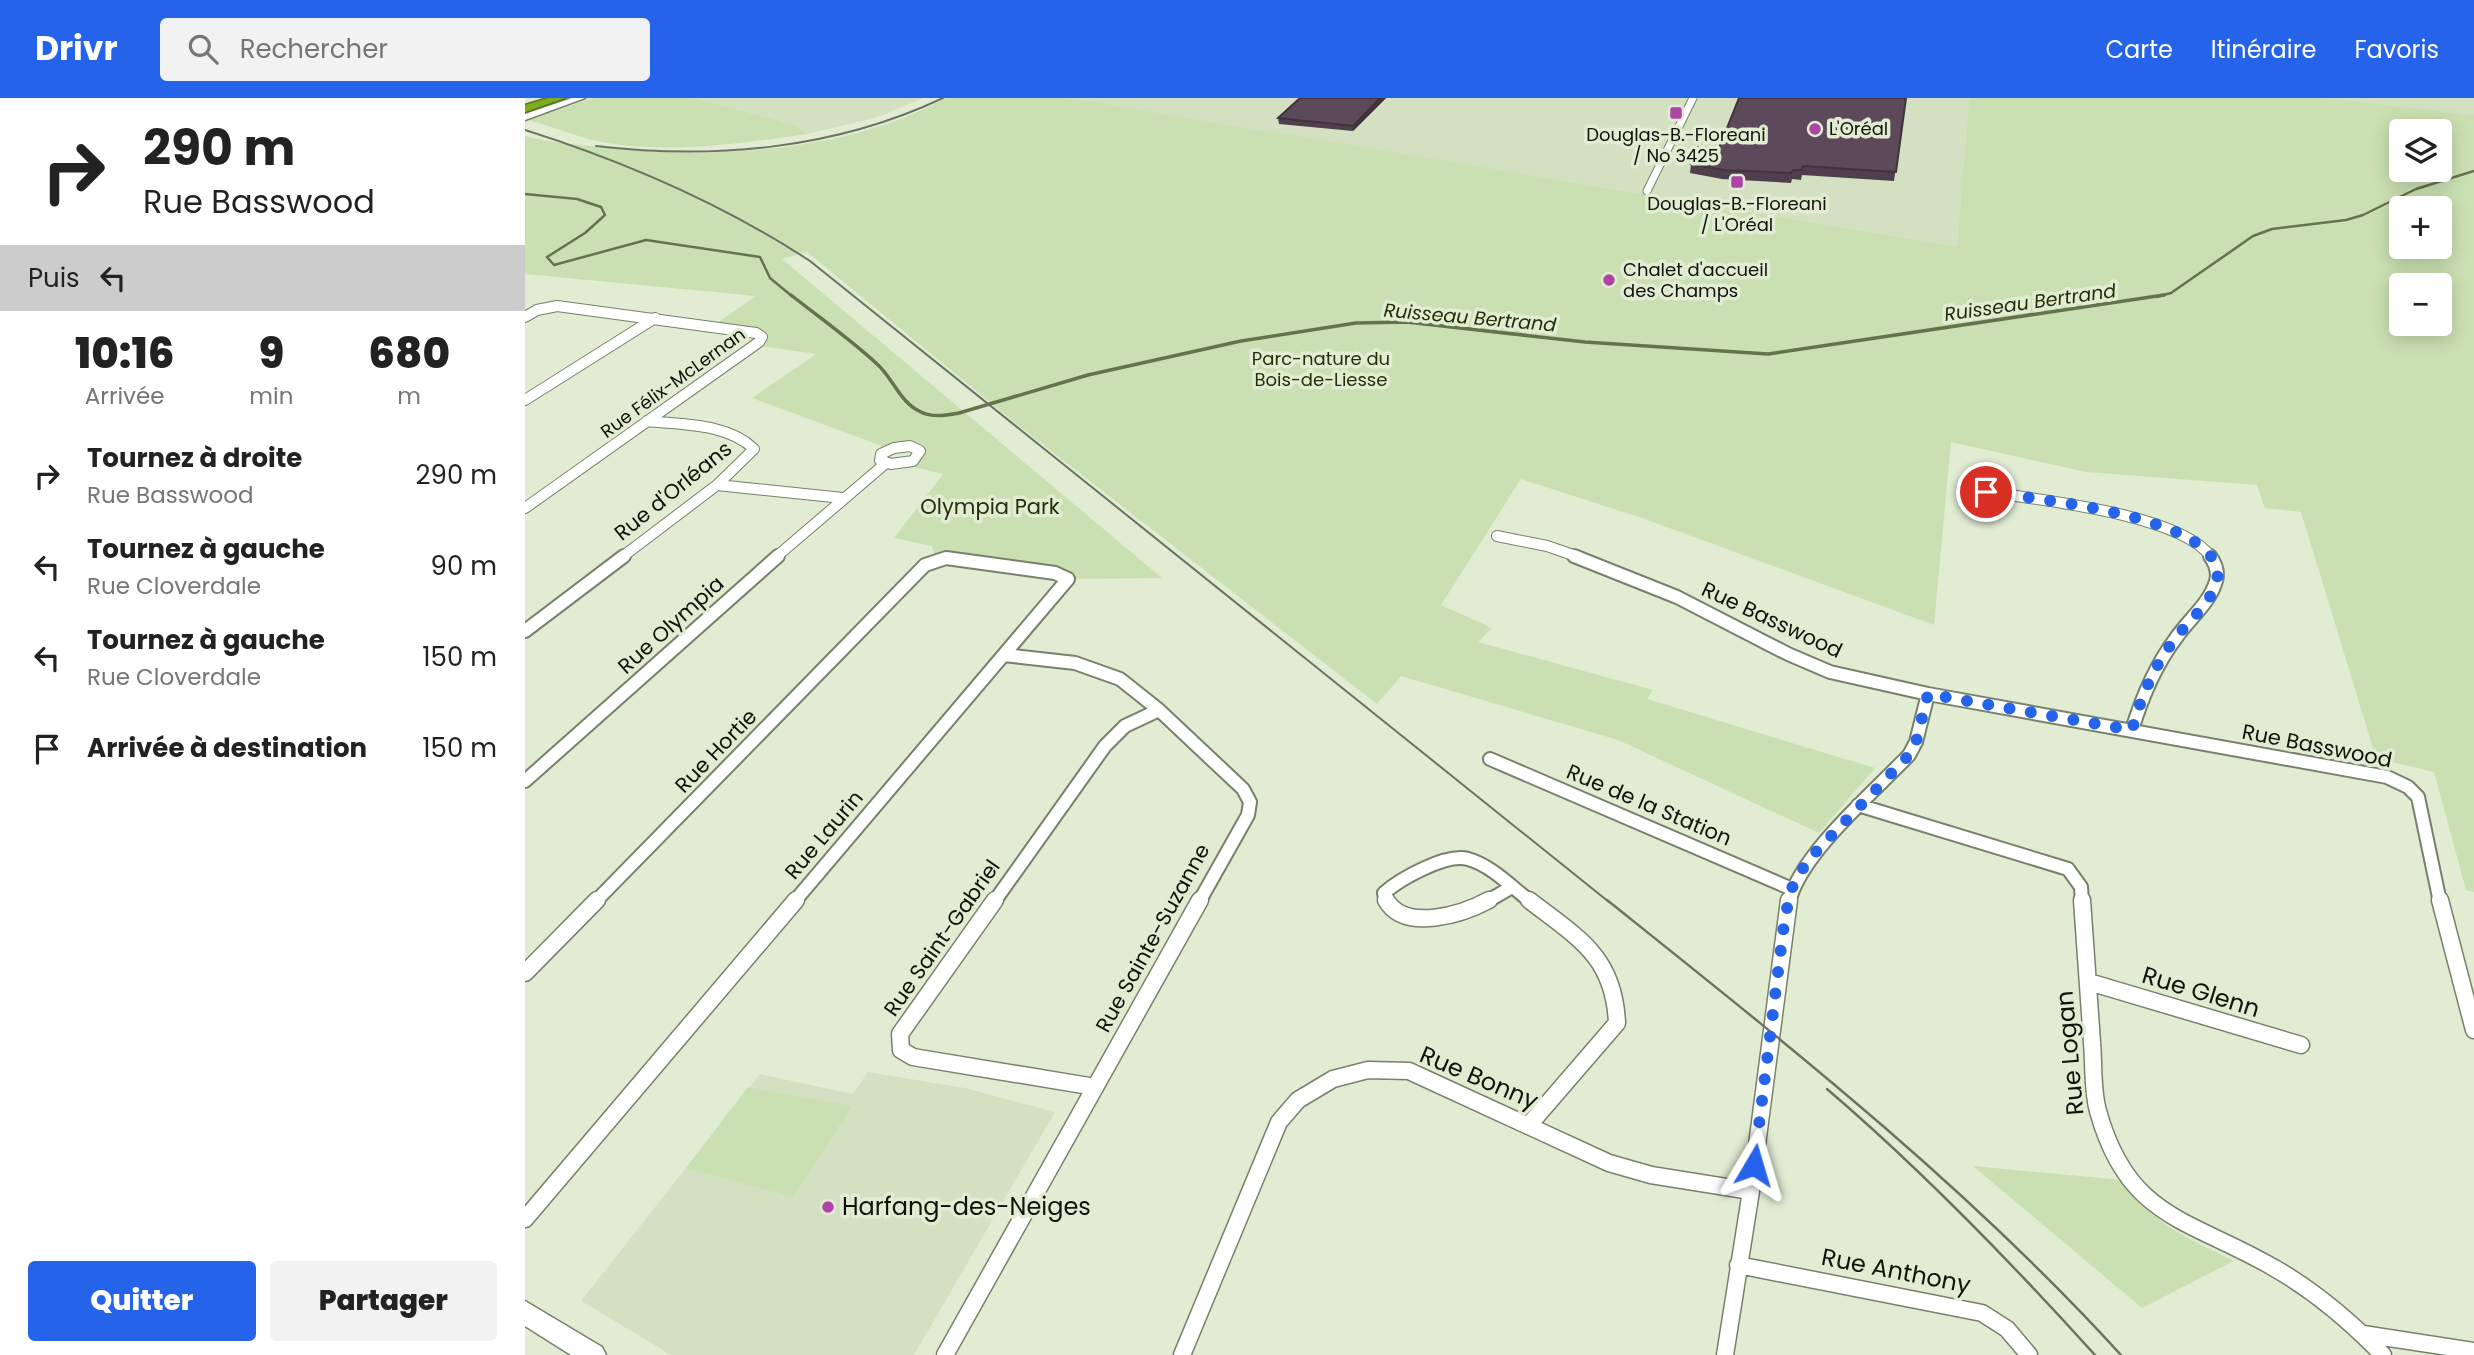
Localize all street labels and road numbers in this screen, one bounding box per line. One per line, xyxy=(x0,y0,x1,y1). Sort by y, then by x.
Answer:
street label: Rue Félix-McLernan xyxy=(595,322,750,444)
street label: Rue d'Orléans xyxy=(608,434,738,547)
street label: Rue Olympia xyxy=(611,569,730,680)
street label: Rue Basswood xyxy=(1697,574,1847,665)
street label: Rue Hortie xyxy=(668,702,763,799)
street label: Rue Basswood xyxy=(2240,717,2395,774)
street label: Rue de la Station xyxy=(1562,757,1736,852)
street label: Rue Laurin xyxy=(778,784,869,885)
street label: Rue Sainte-Suzanne xyxy=(1089,838,1217,1037)
street label: Rue Saint-Gabriel xyxy=(877,854,1007,1022)
street label: Rue Glenn xyxy=(2138,958,2264,1025)
street label: Rue Logan xyxy=(2048,989,2091,1117)
street label: Rue Bonny xyxy=(1415,1038,1544,1117)
street label: Rue Anthony xyxy=(1819,1240,1974,1301)

